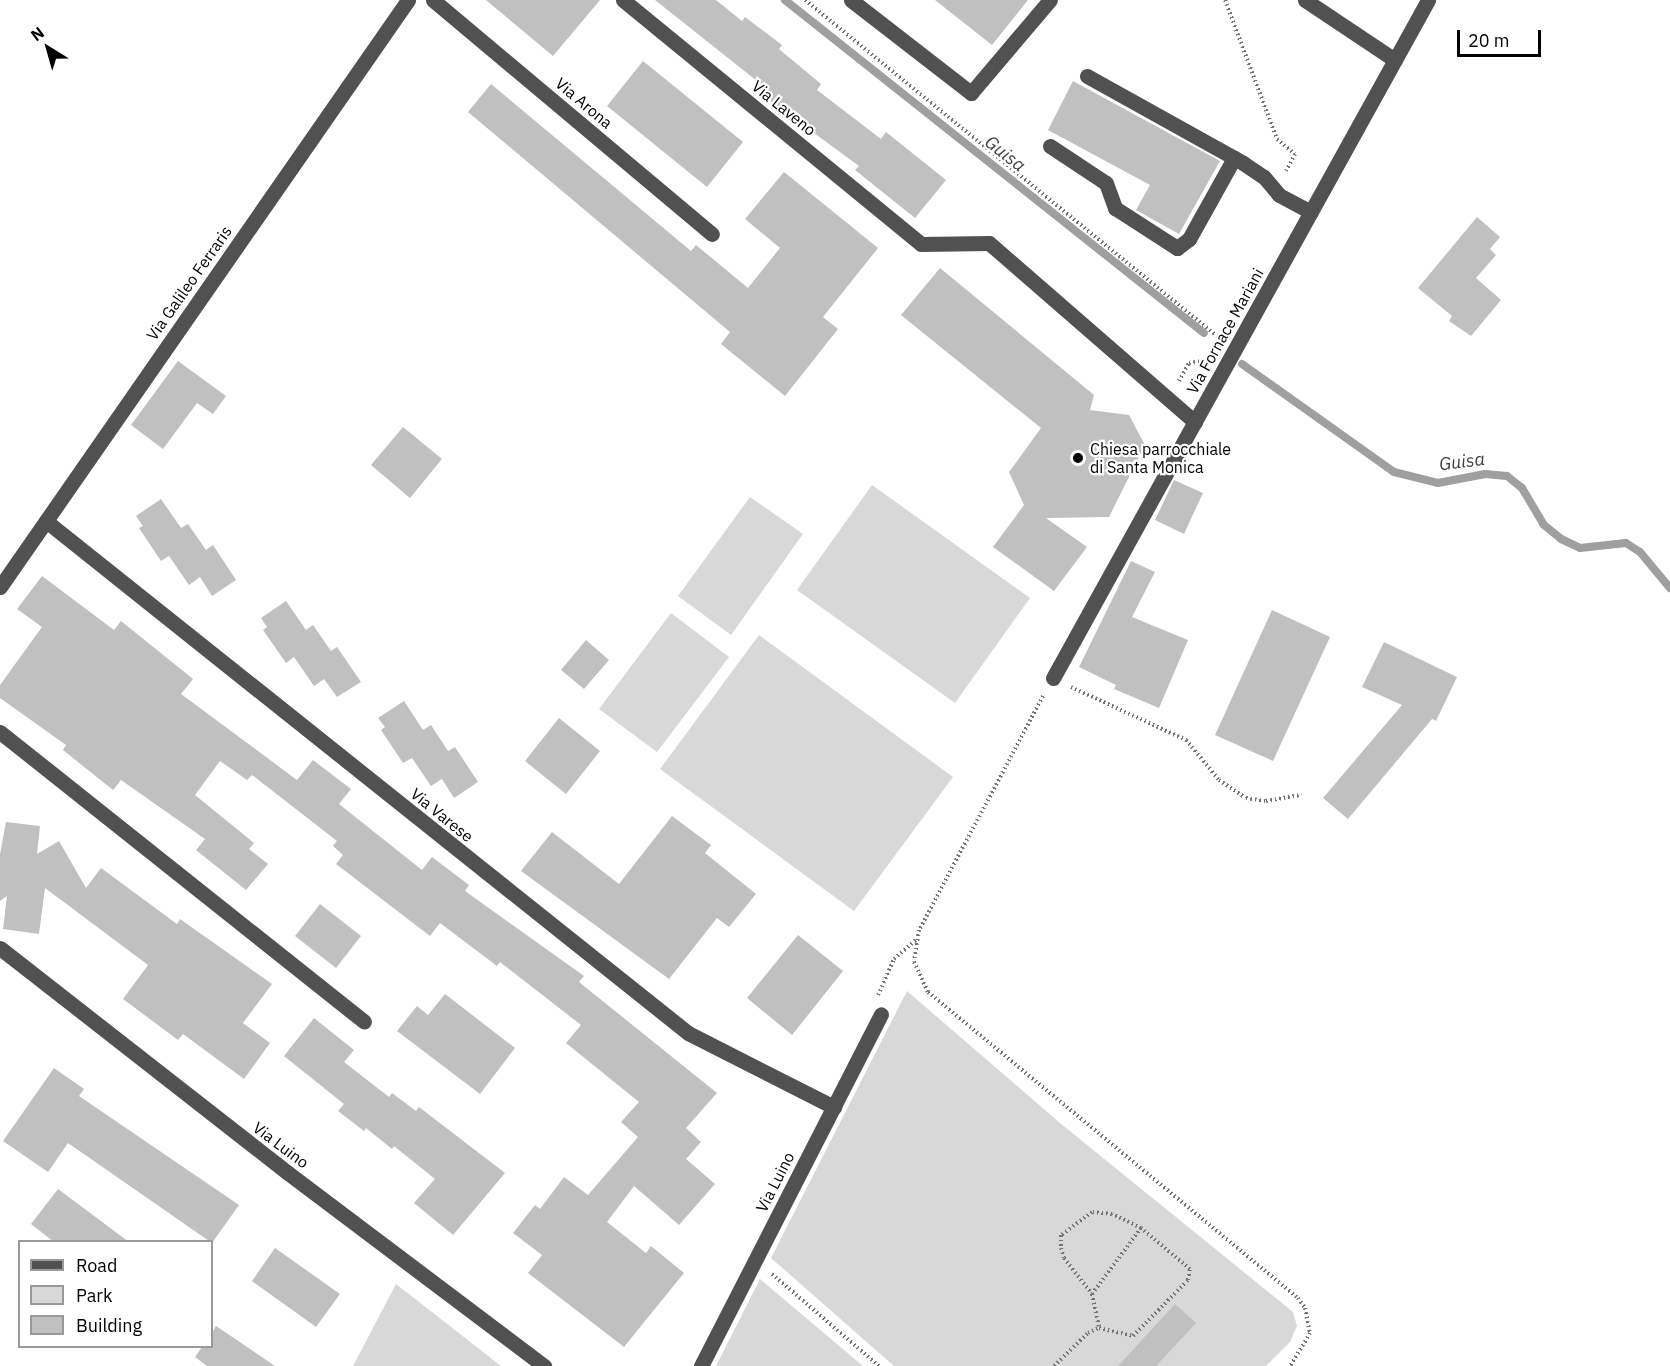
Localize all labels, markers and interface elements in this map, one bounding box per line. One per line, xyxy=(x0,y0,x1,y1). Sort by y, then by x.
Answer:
north arrow xyxy=(18,18,78,78)
scale bar xyxy=(1460,18,1544,56)
text: N xyxy=(27,22,48,45)
text: 20 m xyxy=(1468,29,1510,52)
street label: Via Arona xyxy=(552,74,616,132)
street label: Via Laveno xyxy=(748,76,820,140)
water label: Guisa xyxy=(980,131,1030,177)
street label: Via Galileo Ferraris xyxy=(142,222,236,344)
street label: Via Fornace Mariani xyxy=(1183,265,1267,397)
place label: Chiesa parrocchiale di Santa Monica xyxy=(1090,439,1231,477)
water label: Guisa xyxy=(1438,448,1486,476)
marker: Chiesa parrocchiale di Santa Monica xyxy=(1071,451,1085,465)
street label: Via Varese xyxy=(407,784,477,846)
street label: Via Luino xyxy=(249,1118,313,1172)
street label: Via Luino xyxy=(752,1149,798,1215)
legend xyxy=(18,1240,213,1348)
text: Road xyxy=(76,1254,117,1277)
text: Park xyxy=(76,1284,112,1307)
text: Building xyxy=(76,1314,142,1337)

